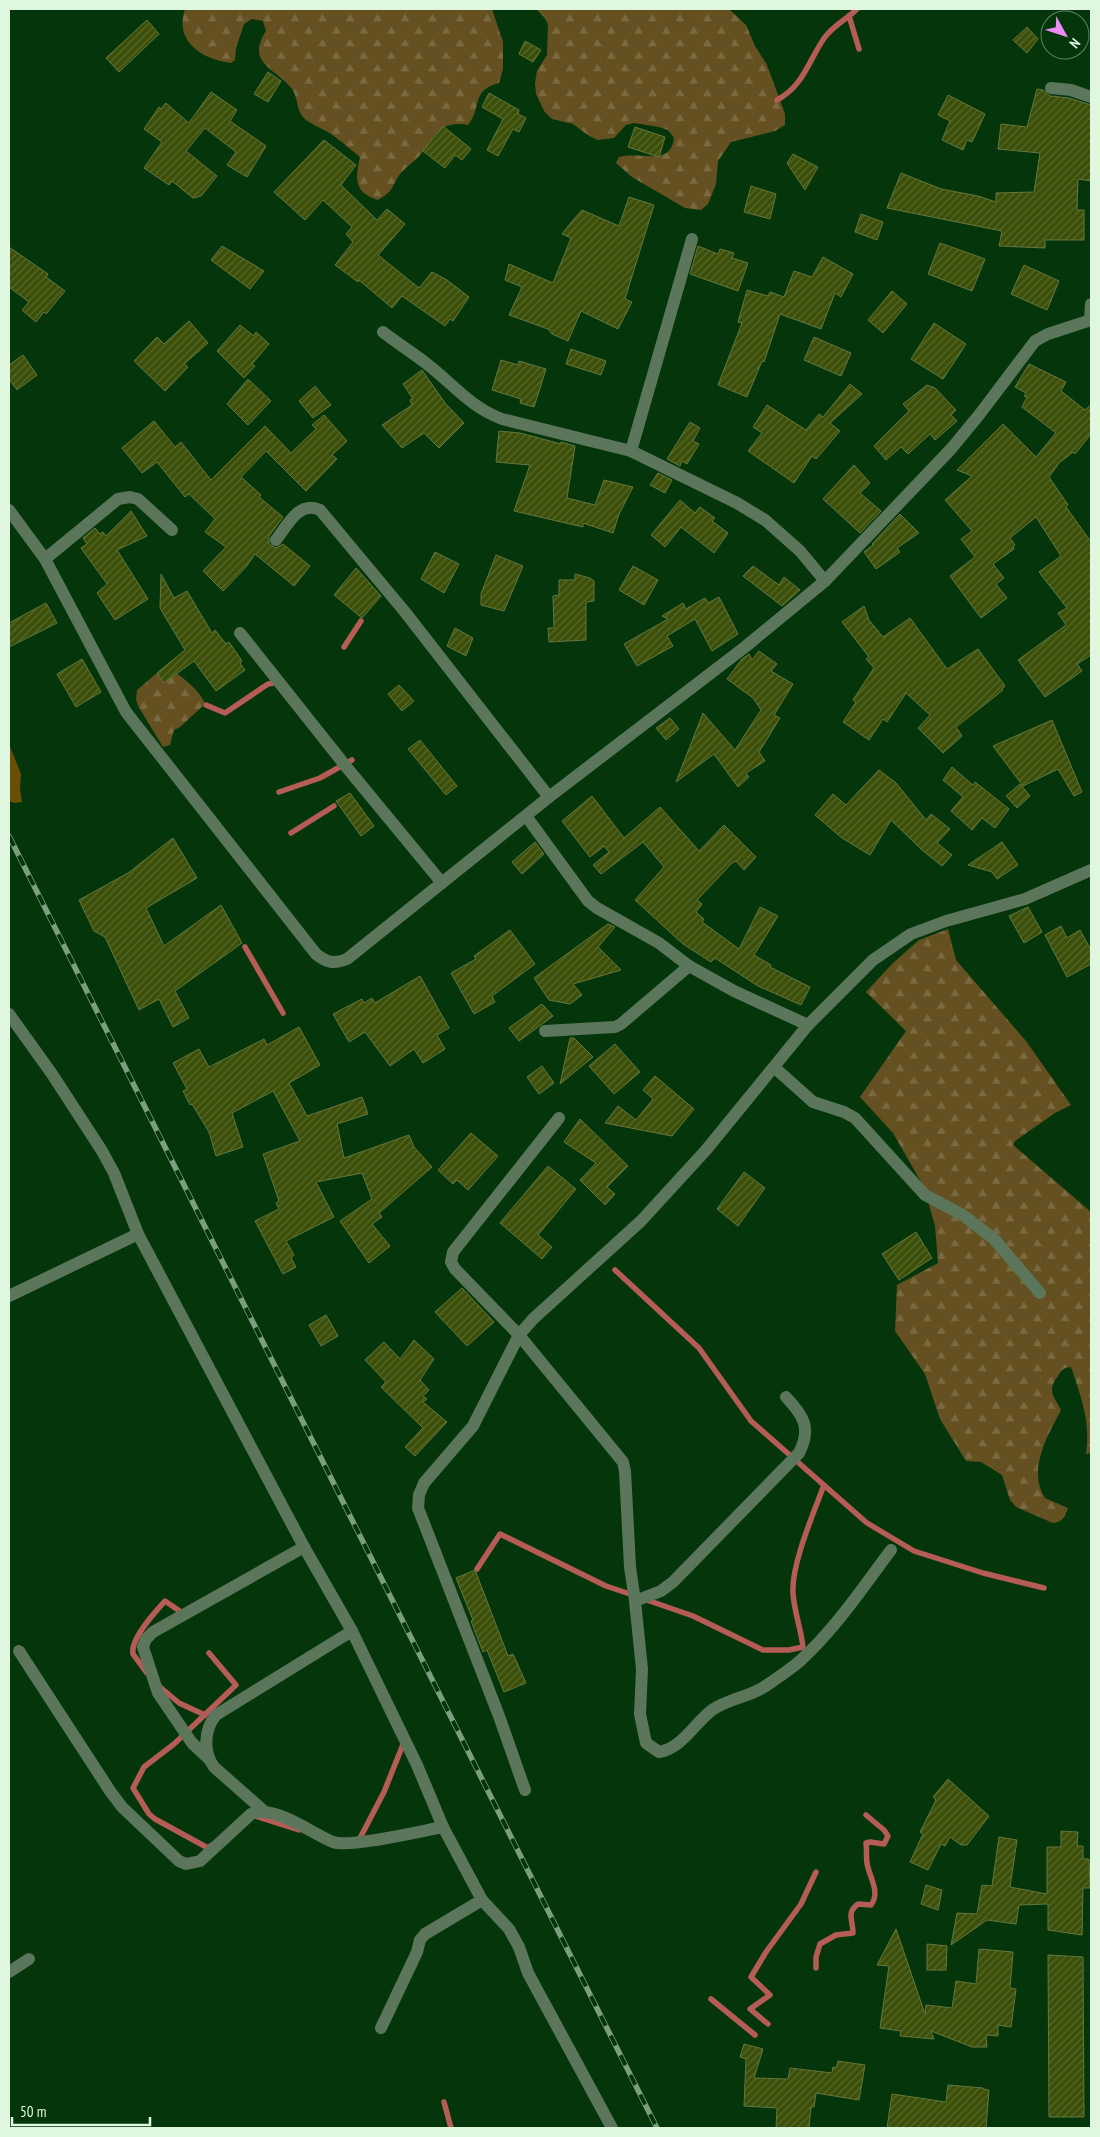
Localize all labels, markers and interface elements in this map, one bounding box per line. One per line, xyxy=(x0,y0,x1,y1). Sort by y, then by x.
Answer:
north arrow xyxy=(1040,10,1090,60)
text: N xyxy=(1066,35,1084,52)
scale bar xyxy=(12,2094,150,2126)
text: 50 m xyxy=(20,2102,46,2121)

